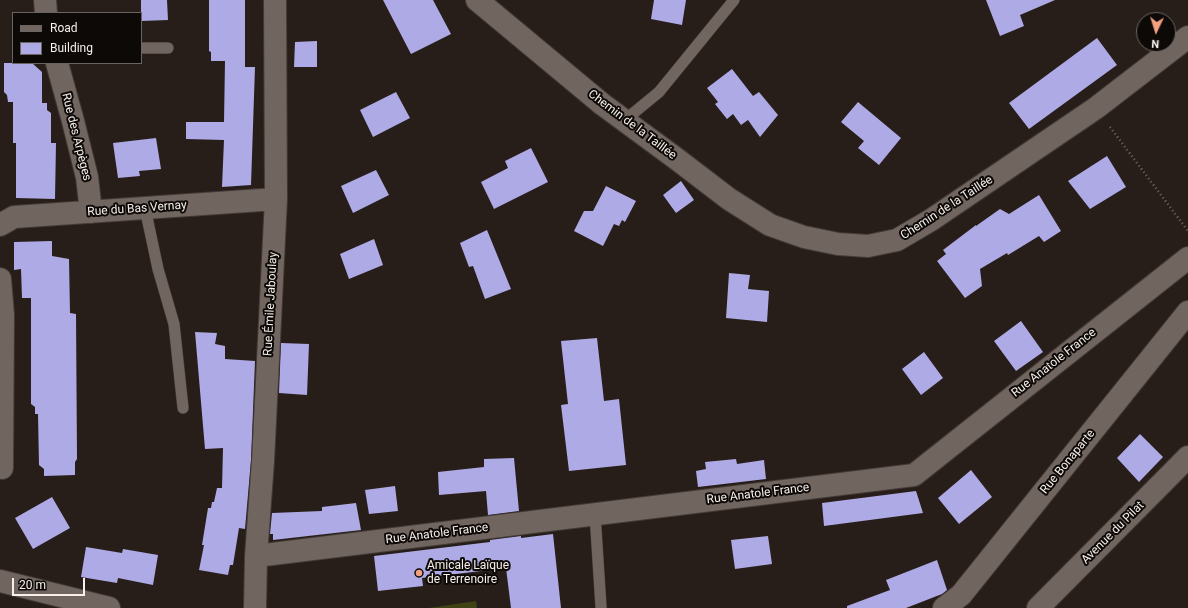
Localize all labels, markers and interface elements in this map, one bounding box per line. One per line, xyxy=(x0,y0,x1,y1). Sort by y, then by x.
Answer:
legend xyxy=(12,12,142,64)
north arrow xyxy=(1136,12,1176,52)
text: Road xyxy=(50,21,78,35)
text: N xyxy=(1151,37,1160,50)
text: Building xyxy=(50,41,93,55)
street label: Chemin de la Taillée xyxy=(585,87,679,163)
street label: Rue des Arpèges xyxy=(58,92,94,182)
street label: Chemin de la Taillée xyxy=(898,173,996,243)
street label: Rue du Bas Vernay xyxy=(87,198,187,220)
street label: Rue Émile Jaboulay xyxy=(261,252,281,356)
street label: Rue Anatole France xyxy=(1009,326,1099,400)
street label: Rue Bonaparte xyxy=(1038,427,1098,497)
street label: Rue Anatole France xyxy=(706,481,810,507)
street label: Avenue du Pilat xyxy=(1079,499,1147,567)
street label: Rue Anatole France xyxy=(385,521,489,547)
place label: Amicale Laïque de Terrenoire xyxy=(427,559,509,587)
marker: Amicale Laïque de Terrenoire xyxy=(414,568,424,578)
scale bar xyxy=(14,570,87,596)
text: 20 m xyxy=(19,578,46,592)

